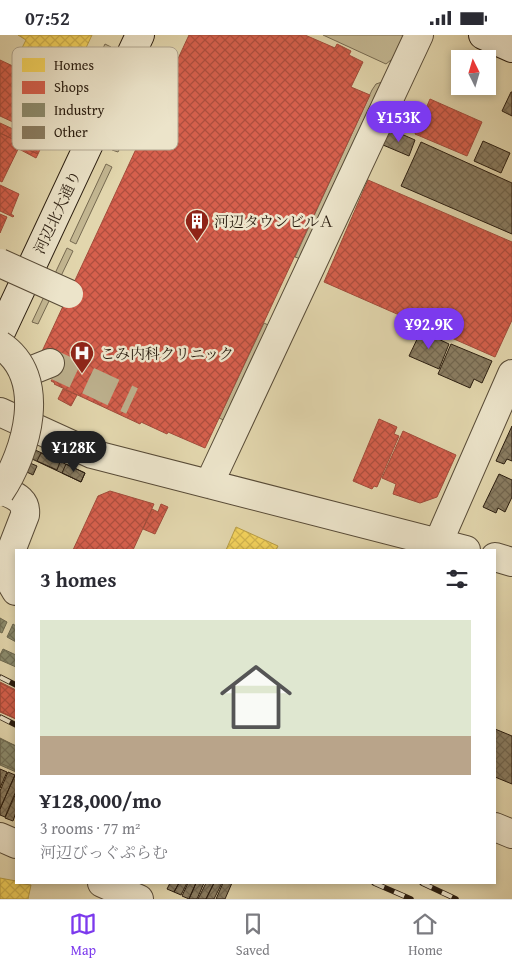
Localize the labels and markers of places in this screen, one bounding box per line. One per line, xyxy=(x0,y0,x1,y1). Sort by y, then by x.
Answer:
pin: ¥153K xyxy=(364,101,434,143)
building icon: 河辺タウンビルＡ xyxy=(184,208,210,242)
place label: 河辺タウンビルＡ xyxy=(214,211,334,232)
pin: ¥92.9K xyxy=(388,307,470,350)
hospital icon: こみ内科クリニック xyxy=(69,340,95,374)
place label: こみ内科クリニック xyxy=(100,343,234,364)
pin: ¥128K xyxy=(39,431,109,473)

